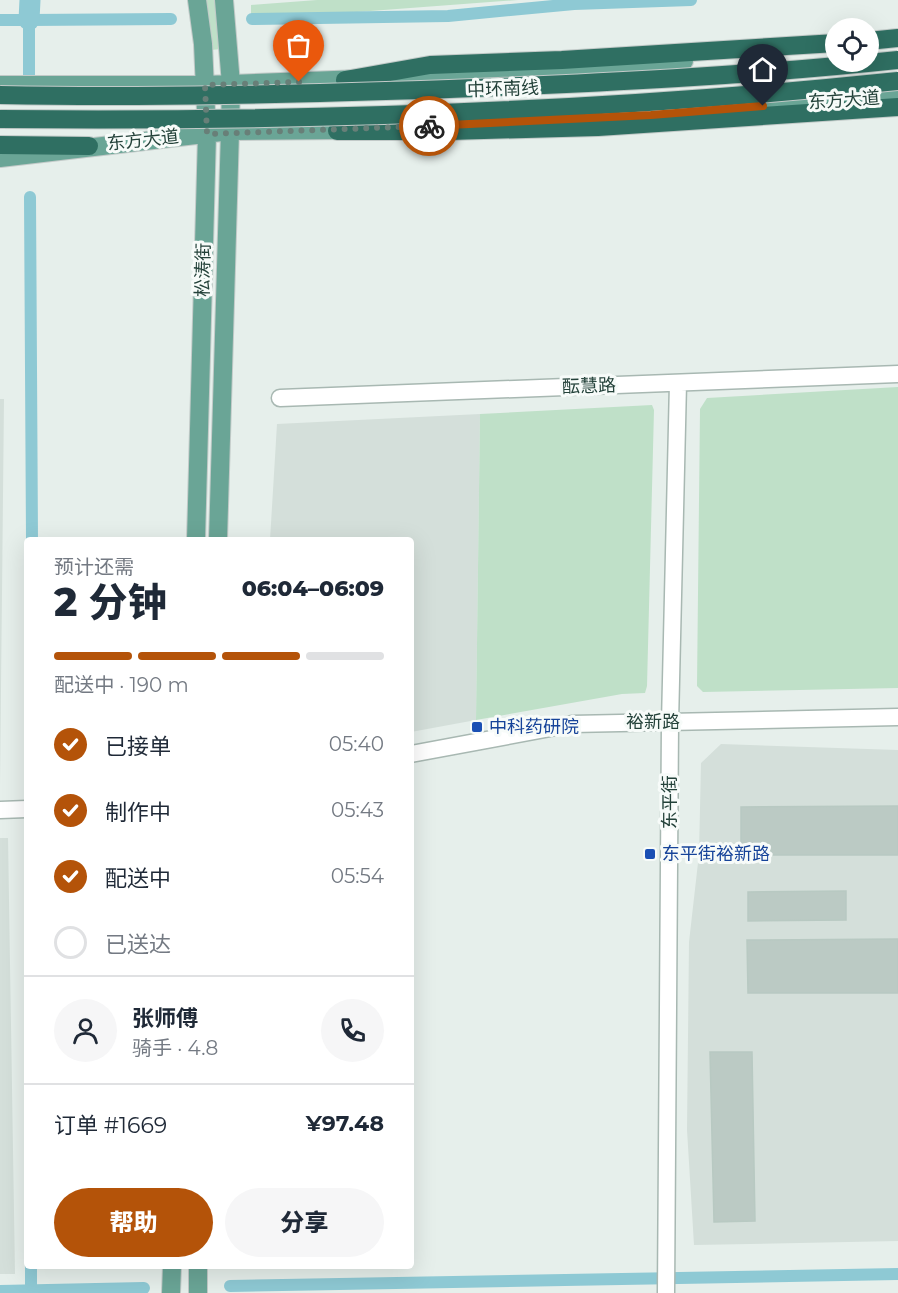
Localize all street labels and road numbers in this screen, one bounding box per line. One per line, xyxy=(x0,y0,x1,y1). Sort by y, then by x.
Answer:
street label: 中环南线 xyxy=(467,77,539,101)
street label: 东方大道 xyxy=(807,87,881,113)
street label: 东方大道 xyxy=(106,125,180,155)
street label: 松涛街 xyxy=(192,243,214,297)
street label: 酝慧路 xyxy=(562,374,616,398)
street label: 裕新路 xyxy=(626,711,680,733)
street label: 东平街 xyxy=(659,775,681,829)

